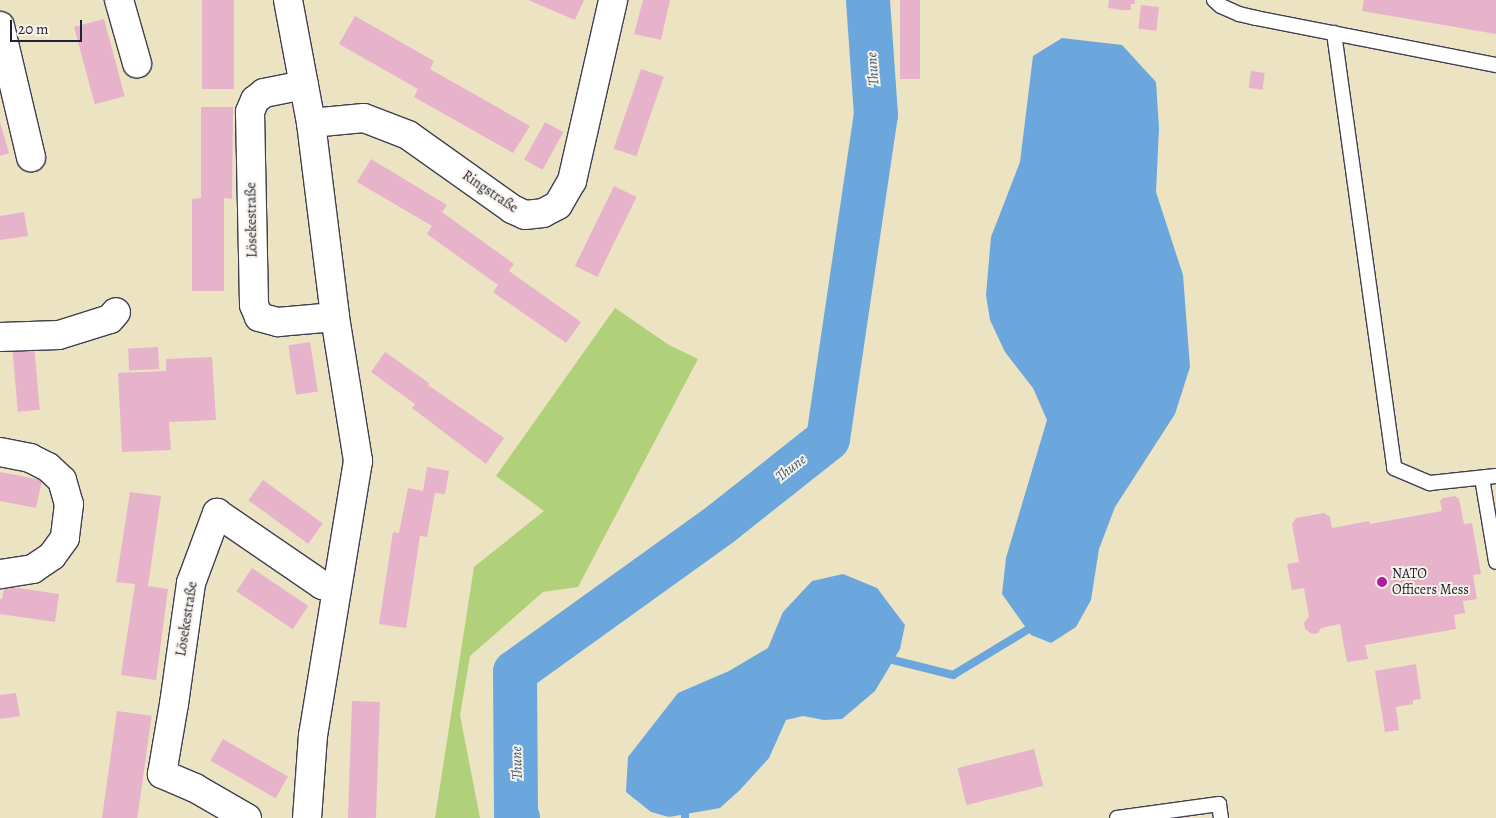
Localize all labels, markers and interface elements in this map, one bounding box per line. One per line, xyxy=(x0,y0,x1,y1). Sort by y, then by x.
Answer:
scale bar xyxy=(12,10,85,42)
text: 20 m xyxy=(18,19,49,39)
water label: Thune xyxy=(863,52,883,86)
street label: Ringstraße xyxy=(459,167,521,217)
street label: Lösekestraße xyxy=(243,182,261,258)
water label: Thune xyxy=(772,451,810,485)
place label: NATO Officers Mess xyxy=(1392,566,1469,598)
marker: NATO Officers Mess xyxy=(1376,576,1388,588)
street label: Lösekestraße xyxy=(173,580,201,658)
water label: Thune xyxy=(508,746,526,780)

